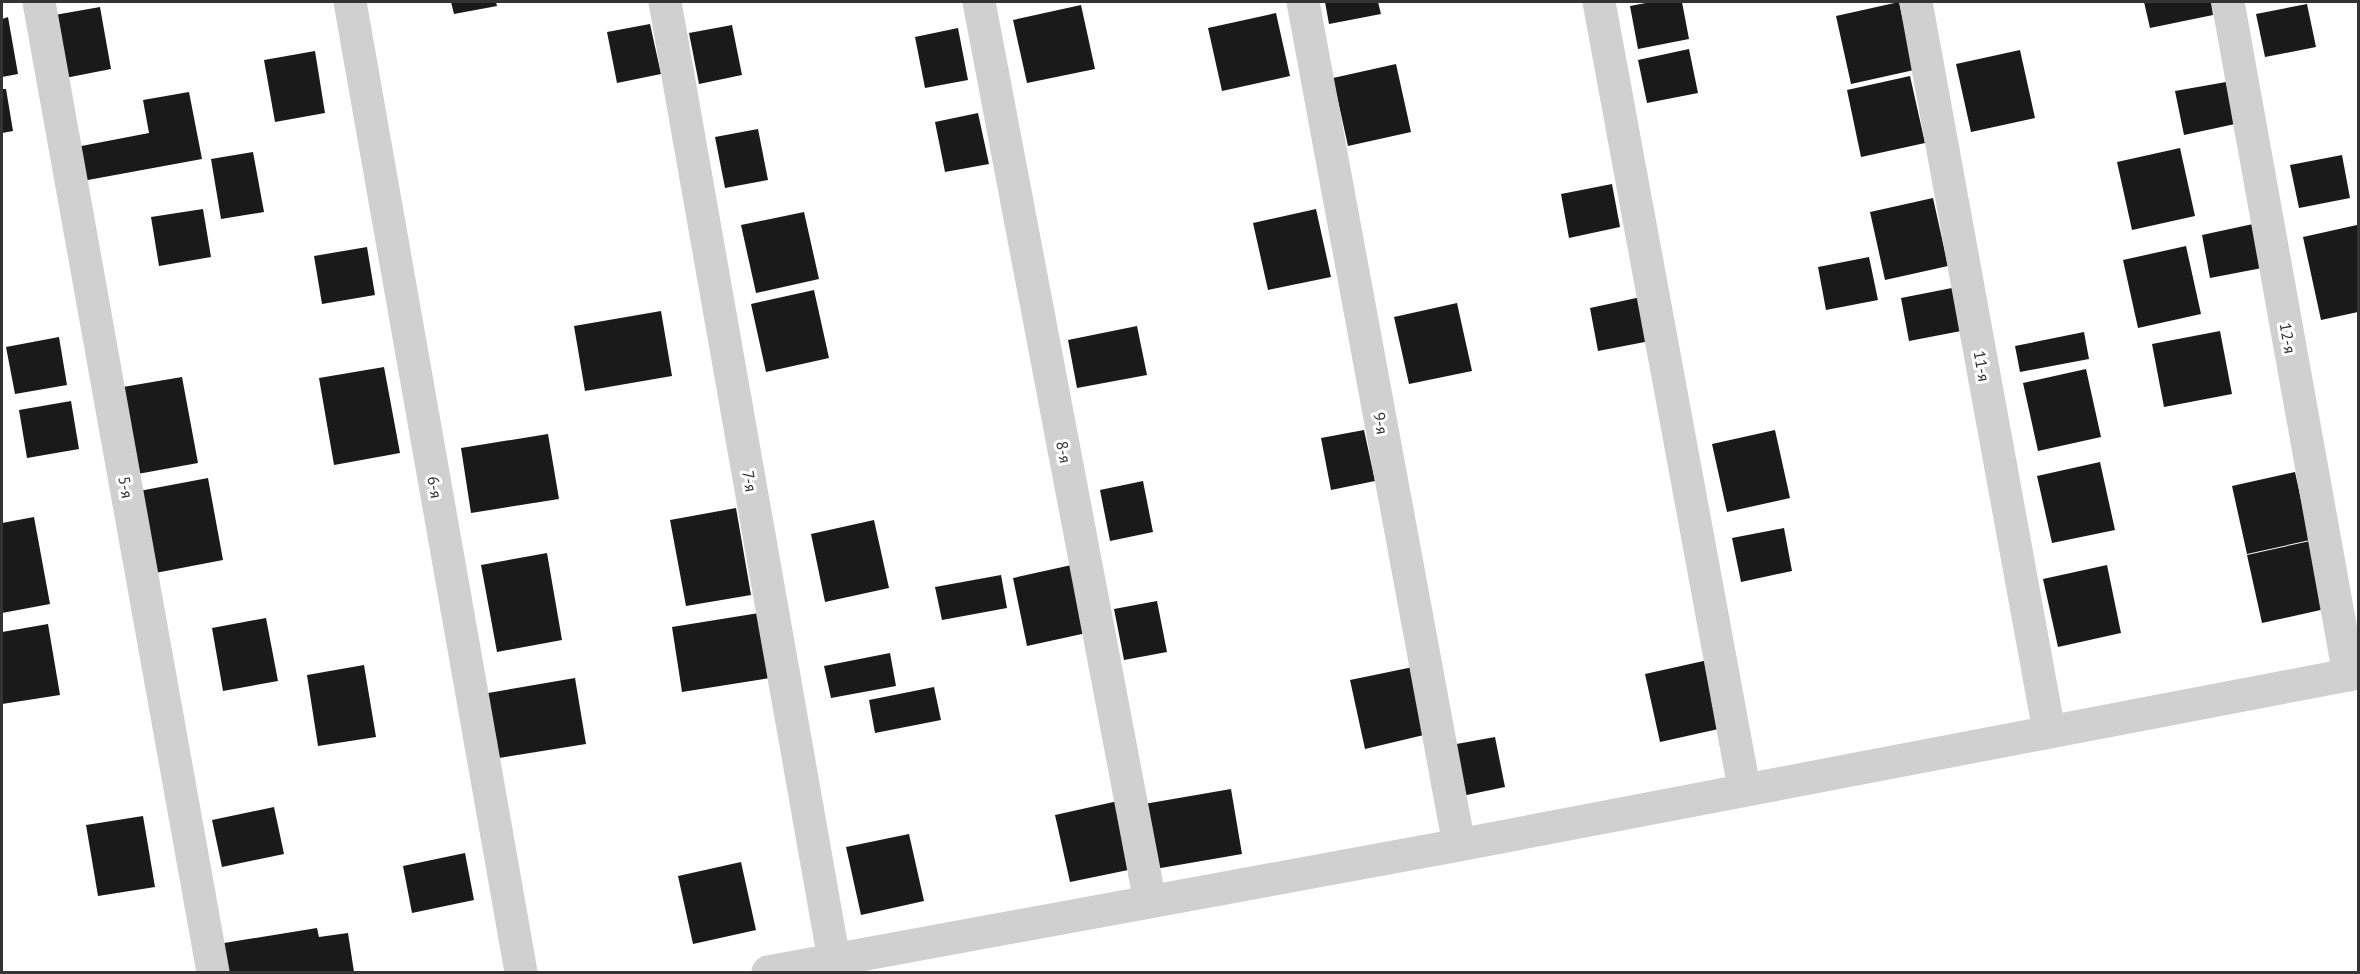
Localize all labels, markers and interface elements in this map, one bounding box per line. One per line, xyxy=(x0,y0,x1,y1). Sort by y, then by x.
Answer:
street label: 12-я xyxy=(2275,321,2301,355)
street label: 11-я xyxy=(1969,349,1995,383)
street label: 9-я xyxy=(1369,410,1393,436)
street label: 8-я xyxy=(1052,439,1076,465)
street label: 7-я xyxy=(738,469,762,493)
street label: 5-я xyxy=(114,474,138,500)
street label: 6-я xyxy=(423,474,447,500)

